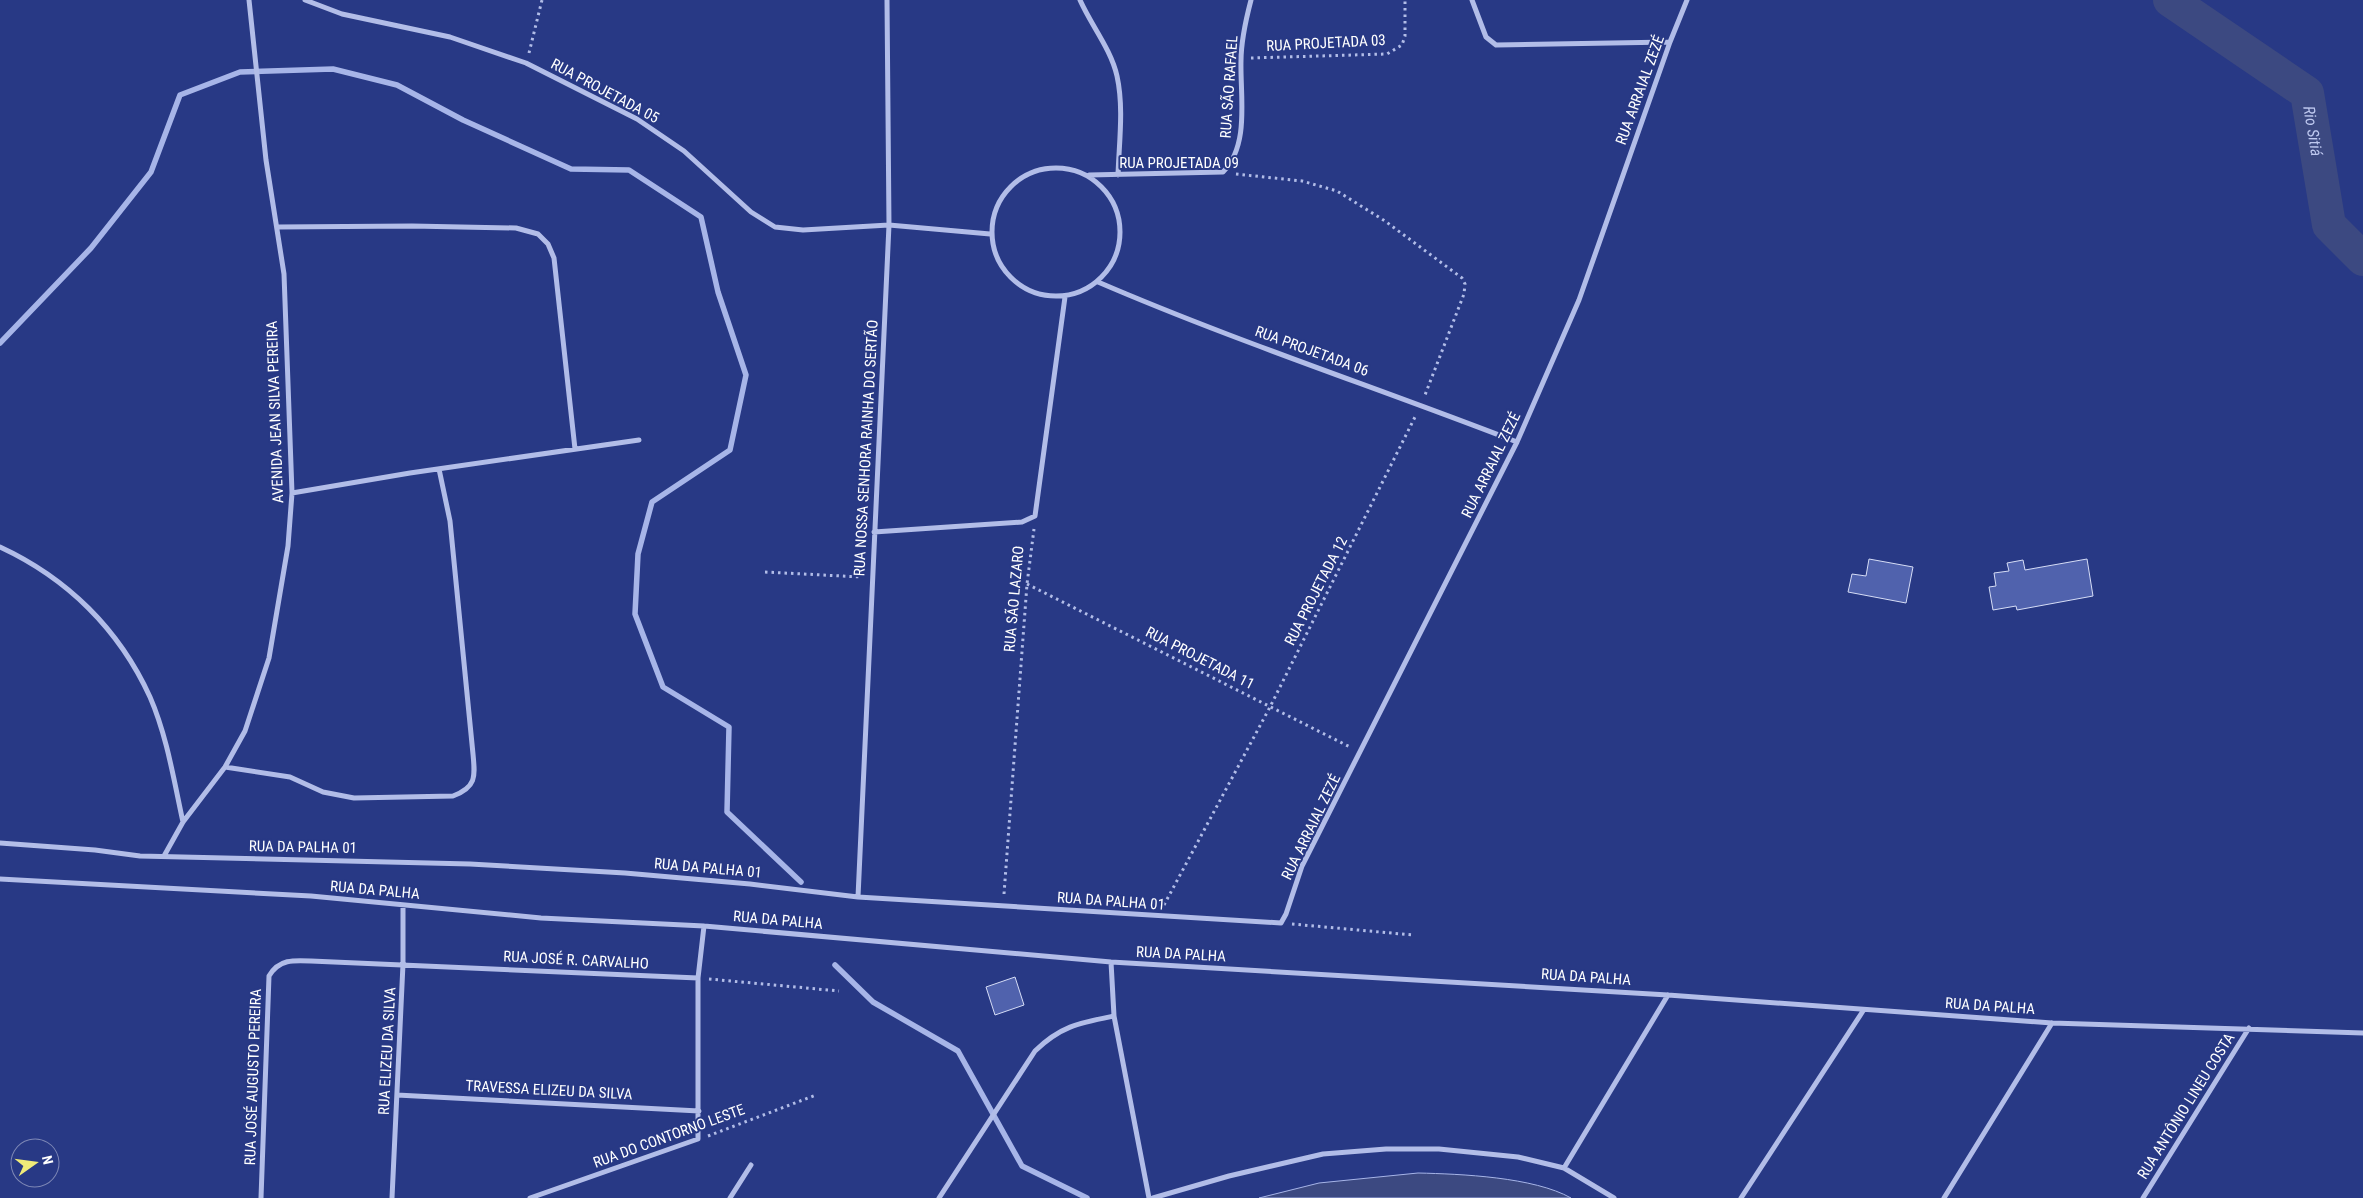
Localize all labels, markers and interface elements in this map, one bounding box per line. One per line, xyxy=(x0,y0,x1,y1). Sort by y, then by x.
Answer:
street label: RUA PROJETADA 03 xyxy=(1266,31,1386,55)
street label: RUA ARRAIAL ZEZÉ xyxy=(1612,33,1668,147)
street label: RUA SÃO RAFAEL xyxy=(1216,35,1242,139)
street label: RUA PROJETADA 05 xyxy=(548,55,662,127)
water label: Rio Sitiá xyxy=(2300,104,2327,158)
street label: RUA PROJETADA 09 xyxy=(1119,154,1239,172)
street label: RUA NOSSA SENHORA RAINHA DO SERTÃO xyxy=(850,319,882,577)
street label: AVENIDA JEAN SILVA PEREIRA xyxy=(263,320,287,503)
street label: RUA PROJETADA 06 xyxy=(1253,322,1371,380)
street label: RUA ARRAIAL ZEZÉ xyxy=(1458,409,1524,521)
street label: RUA PROJETADA 12 xyxy=(1281,534,1351,648)
street label: RUA SÃO LAZARO xyxy=(1000,545,1028,653)
street label: RUA PROJETADA 11 xyxy=(1143,623,1257,693)
street label: RUA ARRAIAL ZEZÉ xyxy=(1278,771,1344,883)
street label: RUA DA PALHA 01 xyxy=(249,837,357,857)
street label: RUA DA PALHA 01 xyxy=(653,854,763,882)
street label: RUA DA PALHA xyxy=(329,877,421,903)
street label: RUA DA PALHA 01 xyxy=(1056,888,1166,914)
street label: RUA DA PALHA xyxy=(732,907,824,933)
street label: RUA DA PALHA xyxy=(1136,943,1227,965)
street label: RUA JOSÉ R. CARVALHO xyxy=(503,947,649,973)
street label: RUA DA PALHA xyxy=(1540,965,1632,989)
street label: RUA ELIZEU DA SILVA xyxy=(375,986,399,1115)
street label: RUA JOSÉ AUGUSTO PEREIRA xyxy=(241,988,265,1166)
street label: RUA DA PALHA xyxy=(1944,994,2036,1018)
street label: RUA ANTÔNIO LINEU COSTA xyxy=(2134,1029,2239,1182)
street label: TRAVESSA ELIZEU DA SILVA xyxy=(465,1077,633,1103)
street label: RUA DO CONTORNO LESTE xyxy=(591,1100,747,1172)
north arrow xyxy=(10,1138,60,1188)
text: N xyxy=(39,1154,56,1166)

